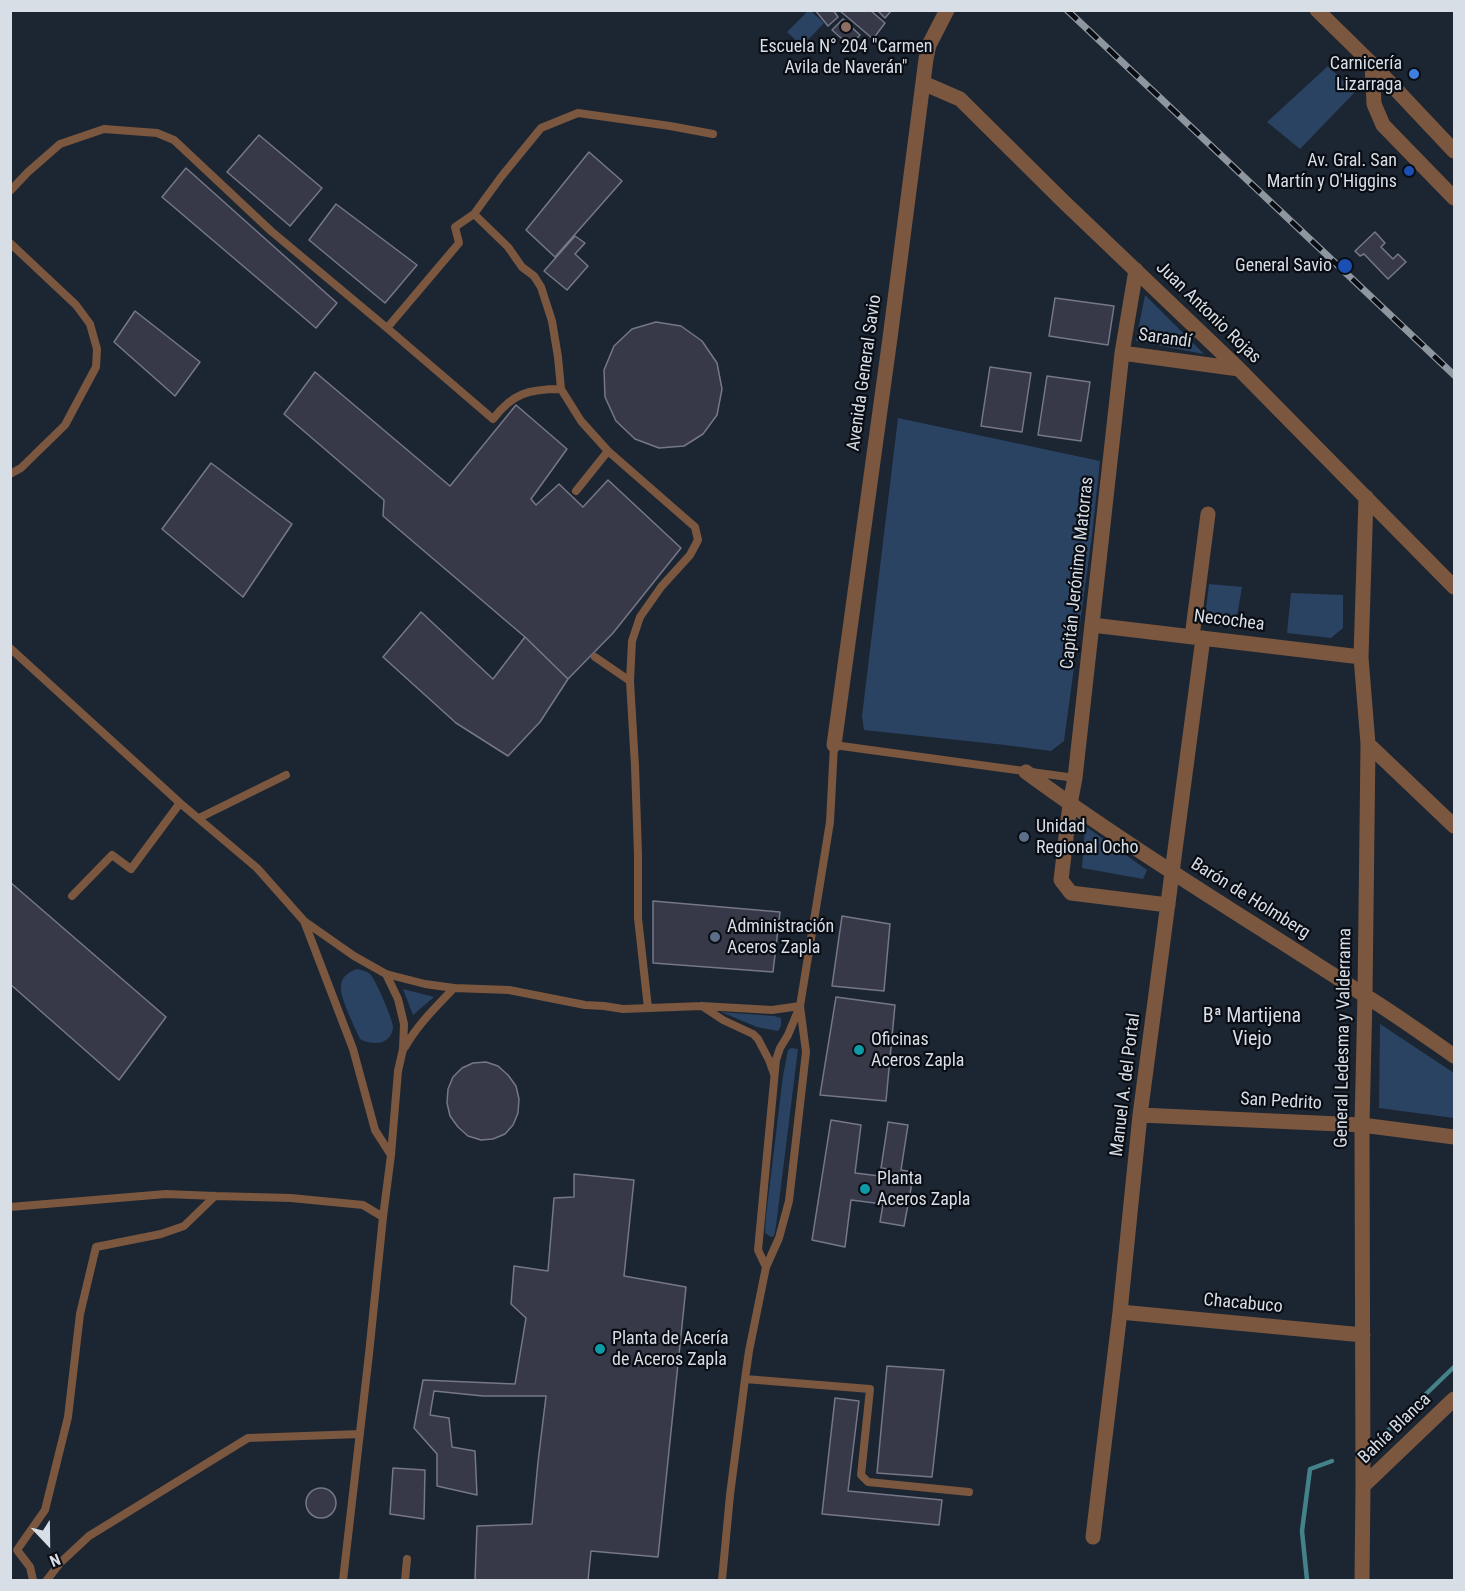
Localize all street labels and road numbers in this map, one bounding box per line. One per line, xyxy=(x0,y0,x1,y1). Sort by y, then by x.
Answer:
street label: Juan Antonio Rojas xyxy=(1151,257,1265,369)
street label: Avenida General Savio xyxy=(843,294,887,452)
street label: Sarandí xyxy=(1137,325,1193,353)
street label: Capitán Jerónimo Matorras xyxy=(1057,476,1099,670)
street label: Necochea xyxy=(1192,606,1266,636)
street label: Barón de Holmberg xyxy=(1186,854,1314,944)
street label: General Ledesma y Valderrama xyxy=(1331,928,1357,1148)
street label: Manuel A. del Portal xyxy=(1106,1012,1146,1158)
street label: San Pedrito xyxy=(1240,1089,1322,1115)
street label: Chacabuco xyxy=(1203,1290,1283,1318)
street label: Bahía Blanca xyxy=(1354,1389,1436,1469)

